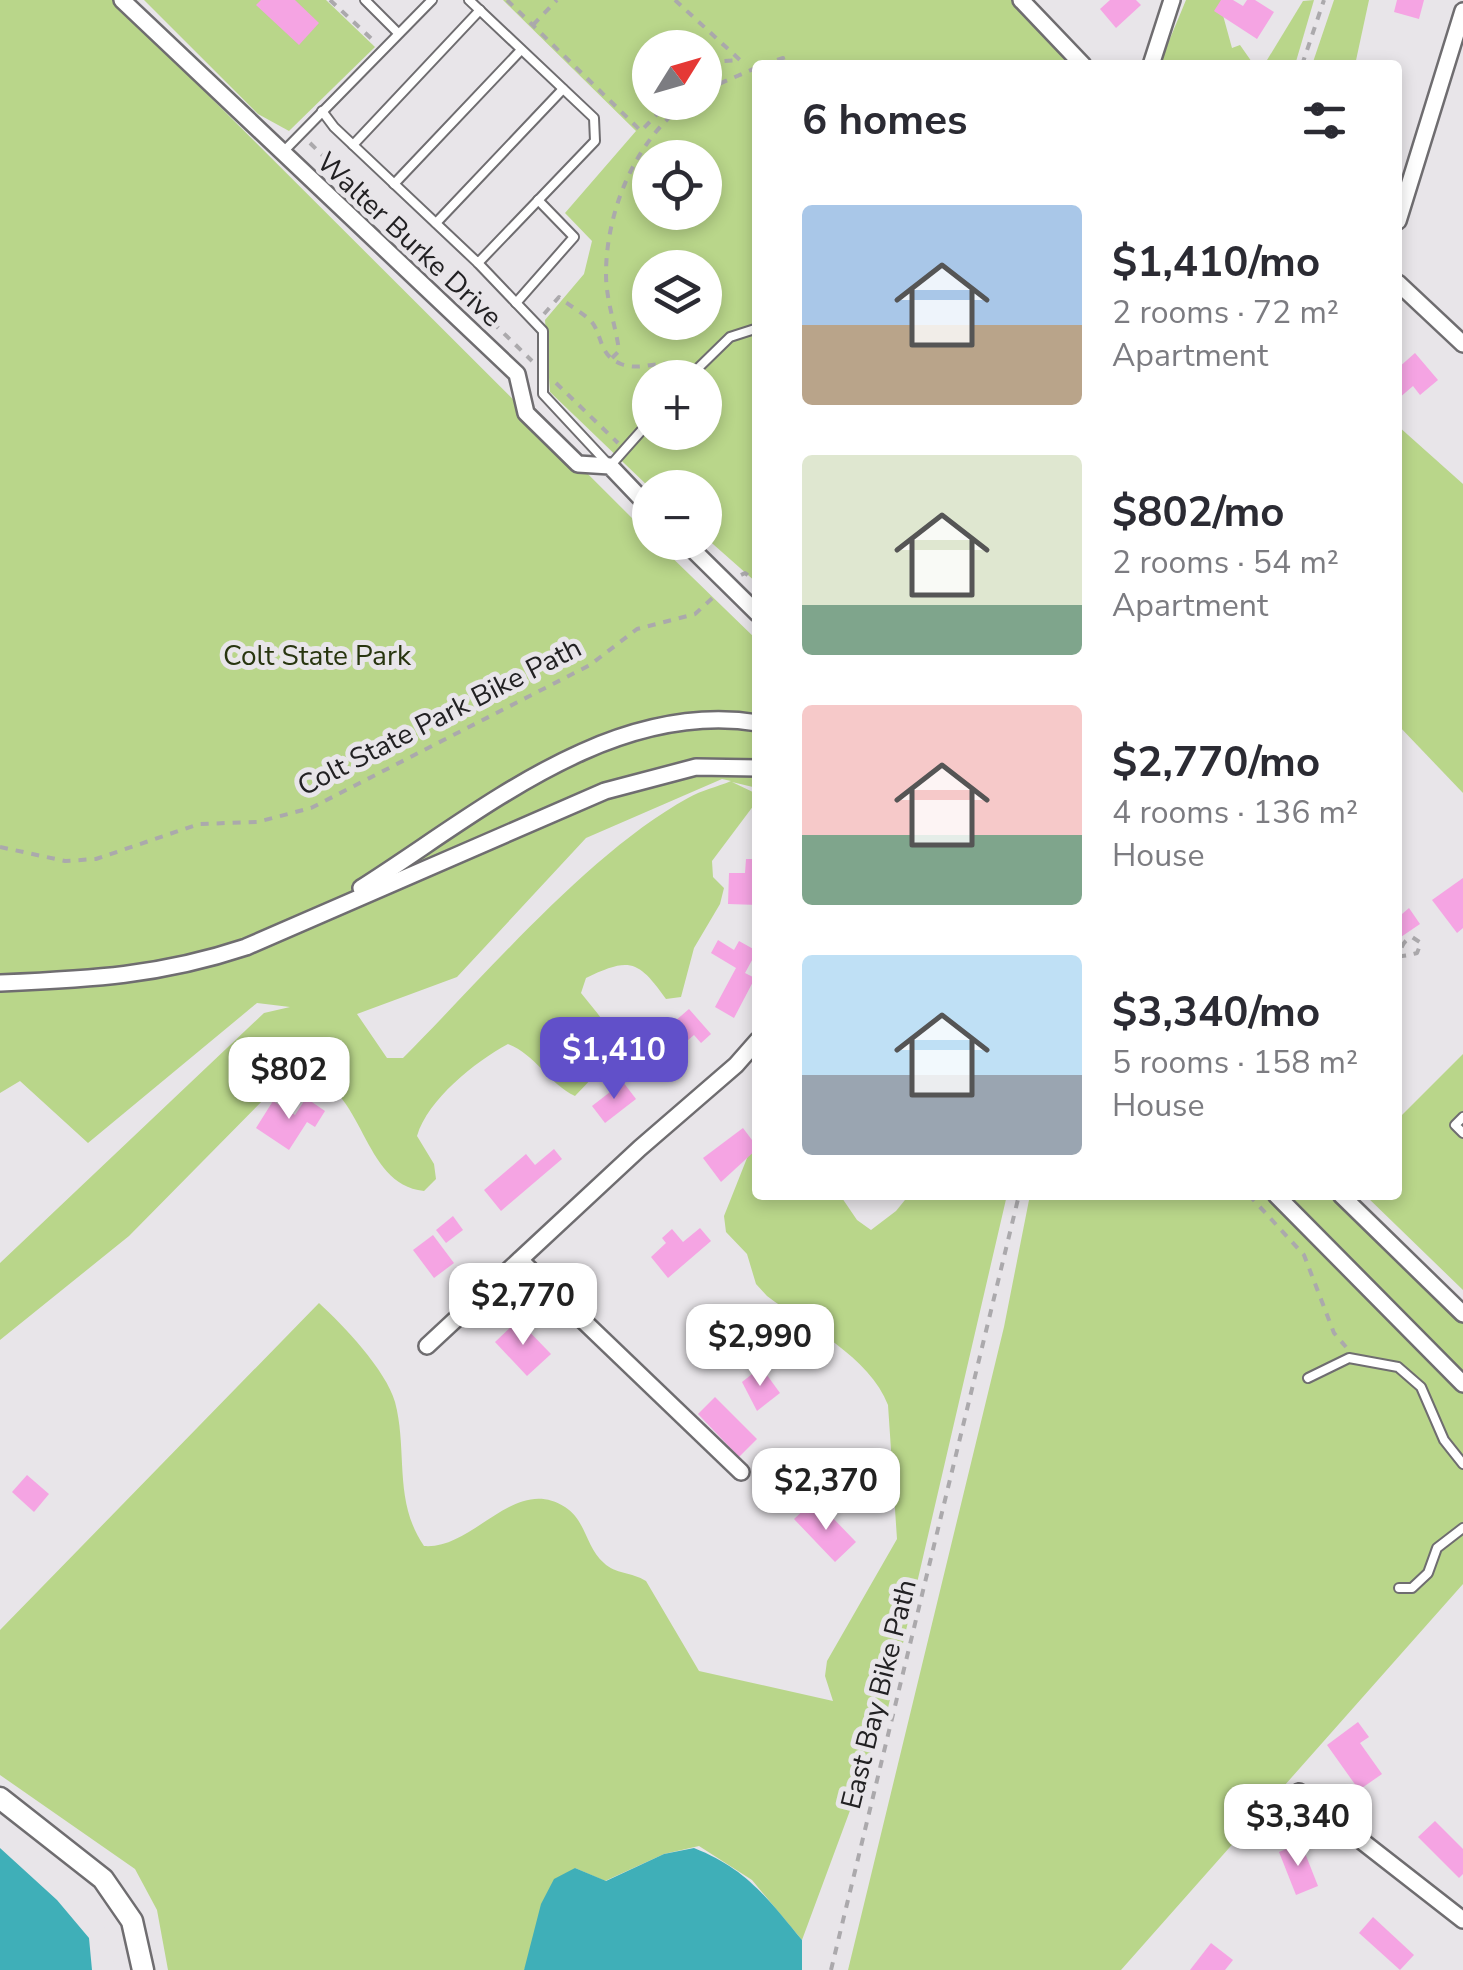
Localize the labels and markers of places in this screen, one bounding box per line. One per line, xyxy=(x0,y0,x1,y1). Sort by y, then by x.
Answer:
pin: $1,410 xyxy=(533,1017,695,1102)
pin: $802 xyxy=(230,1037,348,1122)
pin: $2,770 xyxy=(442,1263,604,1348)
pin: $2,990 xyxy=(679,1304,841,1389)
pin: $2,370 xyxy=(745,1448,907,1533)
pin: $3,340 xyxy=(1217,1784,1379,1869)

